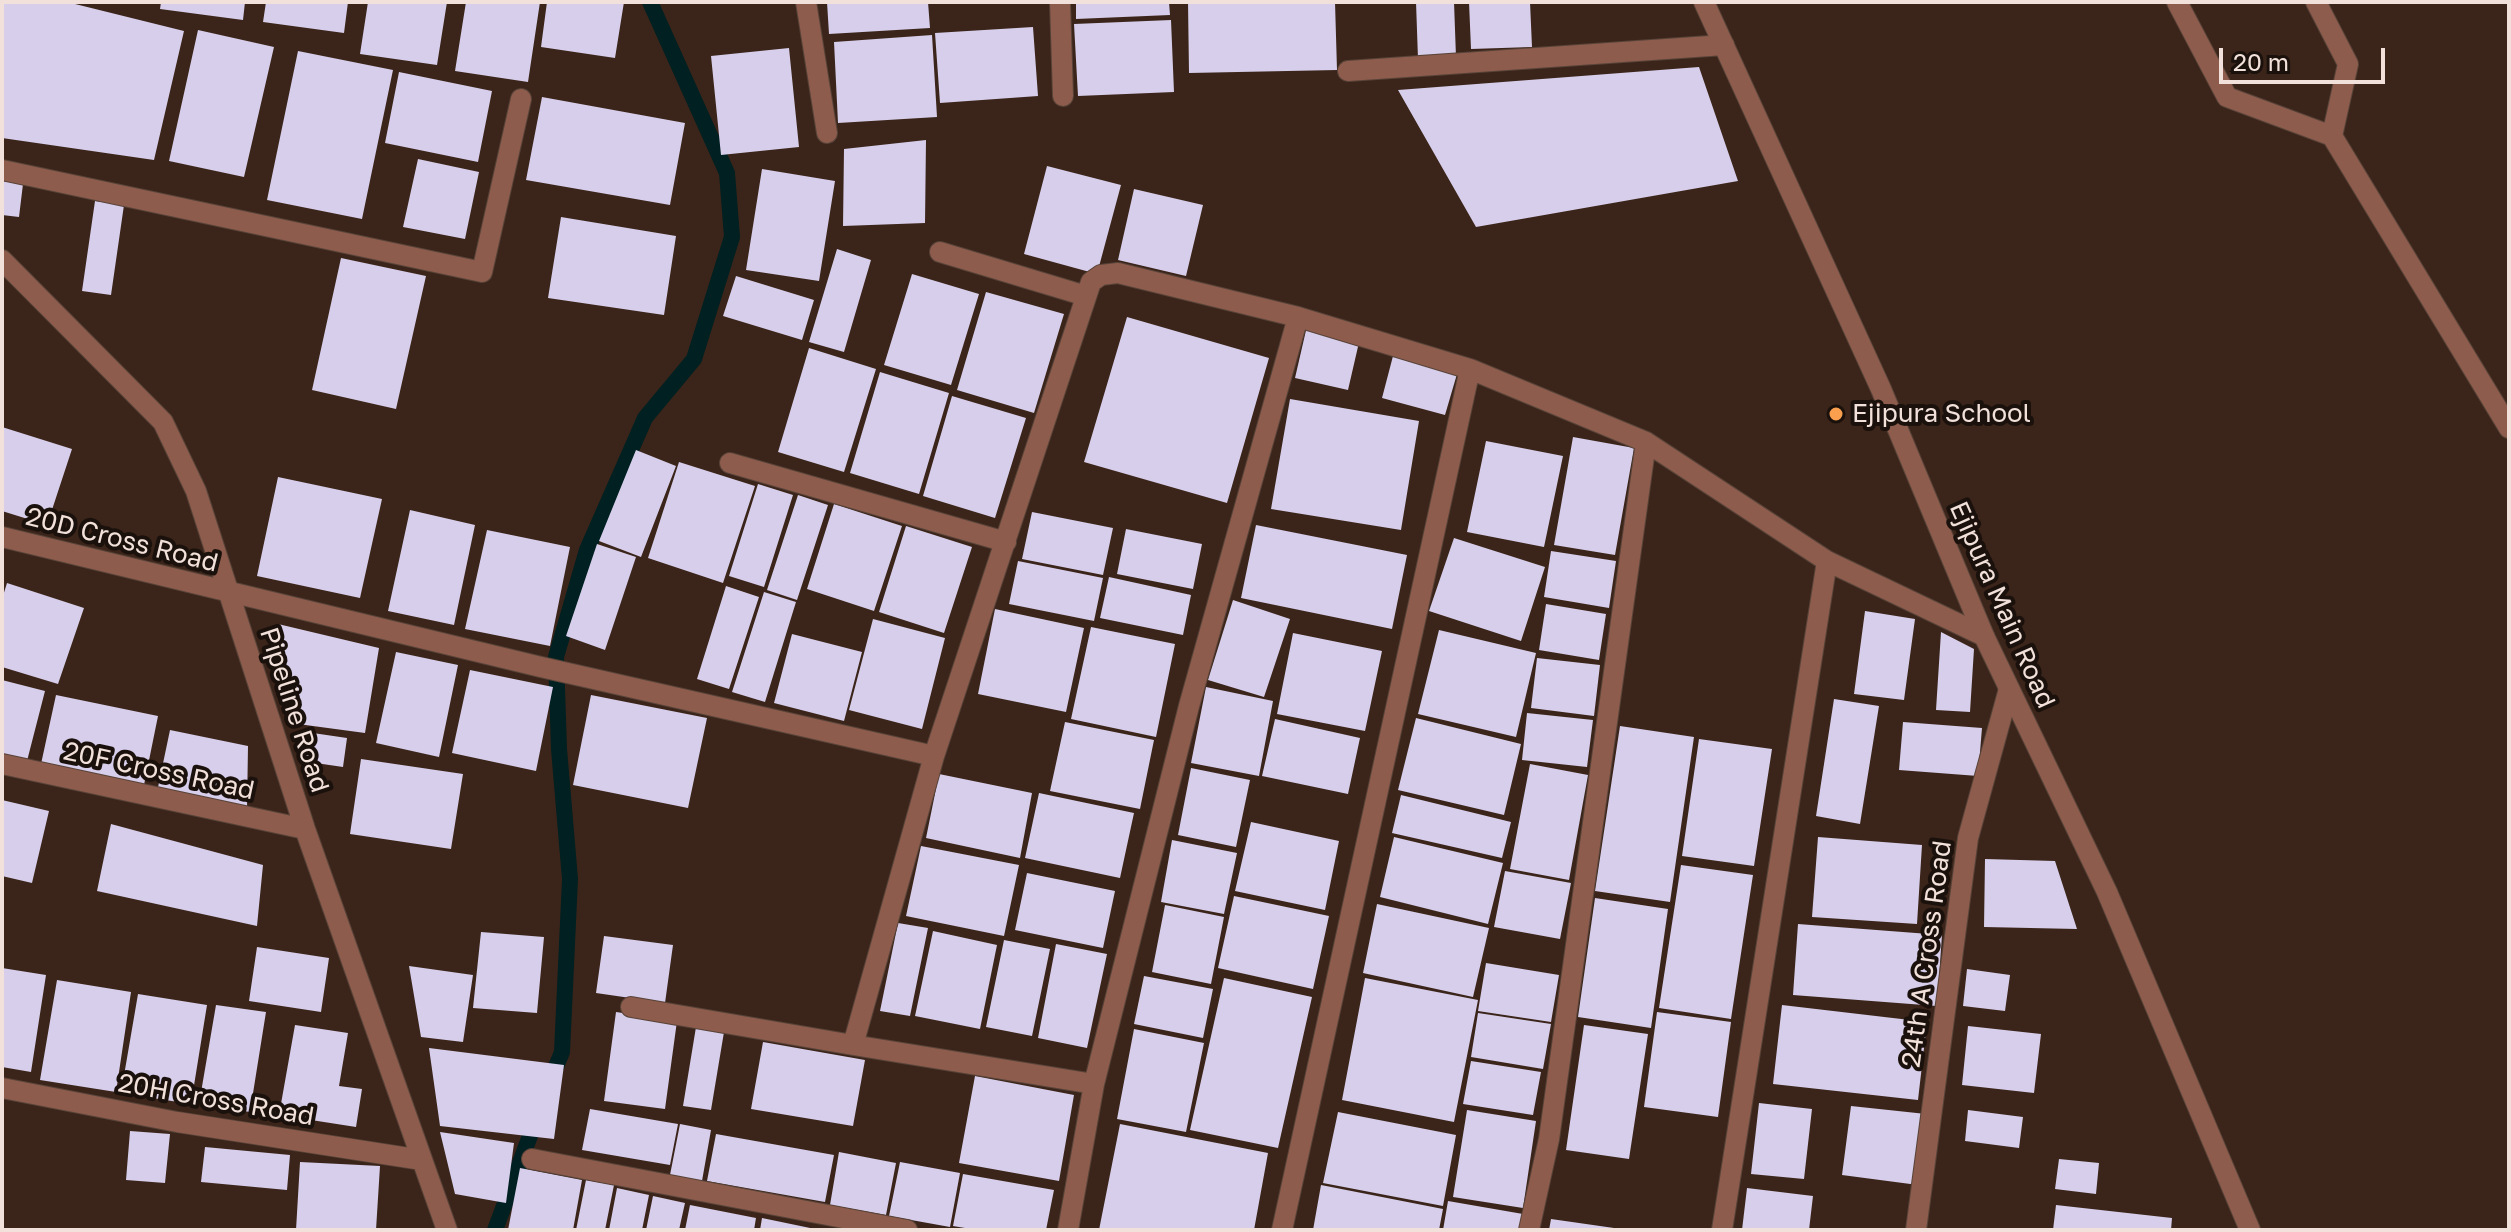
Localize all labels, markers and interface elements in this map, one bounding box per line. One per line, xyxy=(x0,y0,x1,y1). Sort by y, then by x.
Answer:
scale bar xyxy=(2223,32,2389,82)
text: 20 m xyxy=(2233,47,2289,76)
place label: Ejipura School xyxy=(1852,398,2031,430)
marker: Ejipura School xyxy=(1827,405,1845,423)
street label: Ejipura Main Road xyxy=(1942,497,2062,713)
street label: 20D Cross Road xyxy=(23,501,221,579)
street label: Pipeline Road xyxy=(253,624,335,796)
street label: 20F Cross Road xyxy=(61,736,257,806)
street label: 24th A Cross Road xyxy=(1896,839,1958,1069)
street label: 20H Cross Road xyxy=(116,1067,316,1133)

